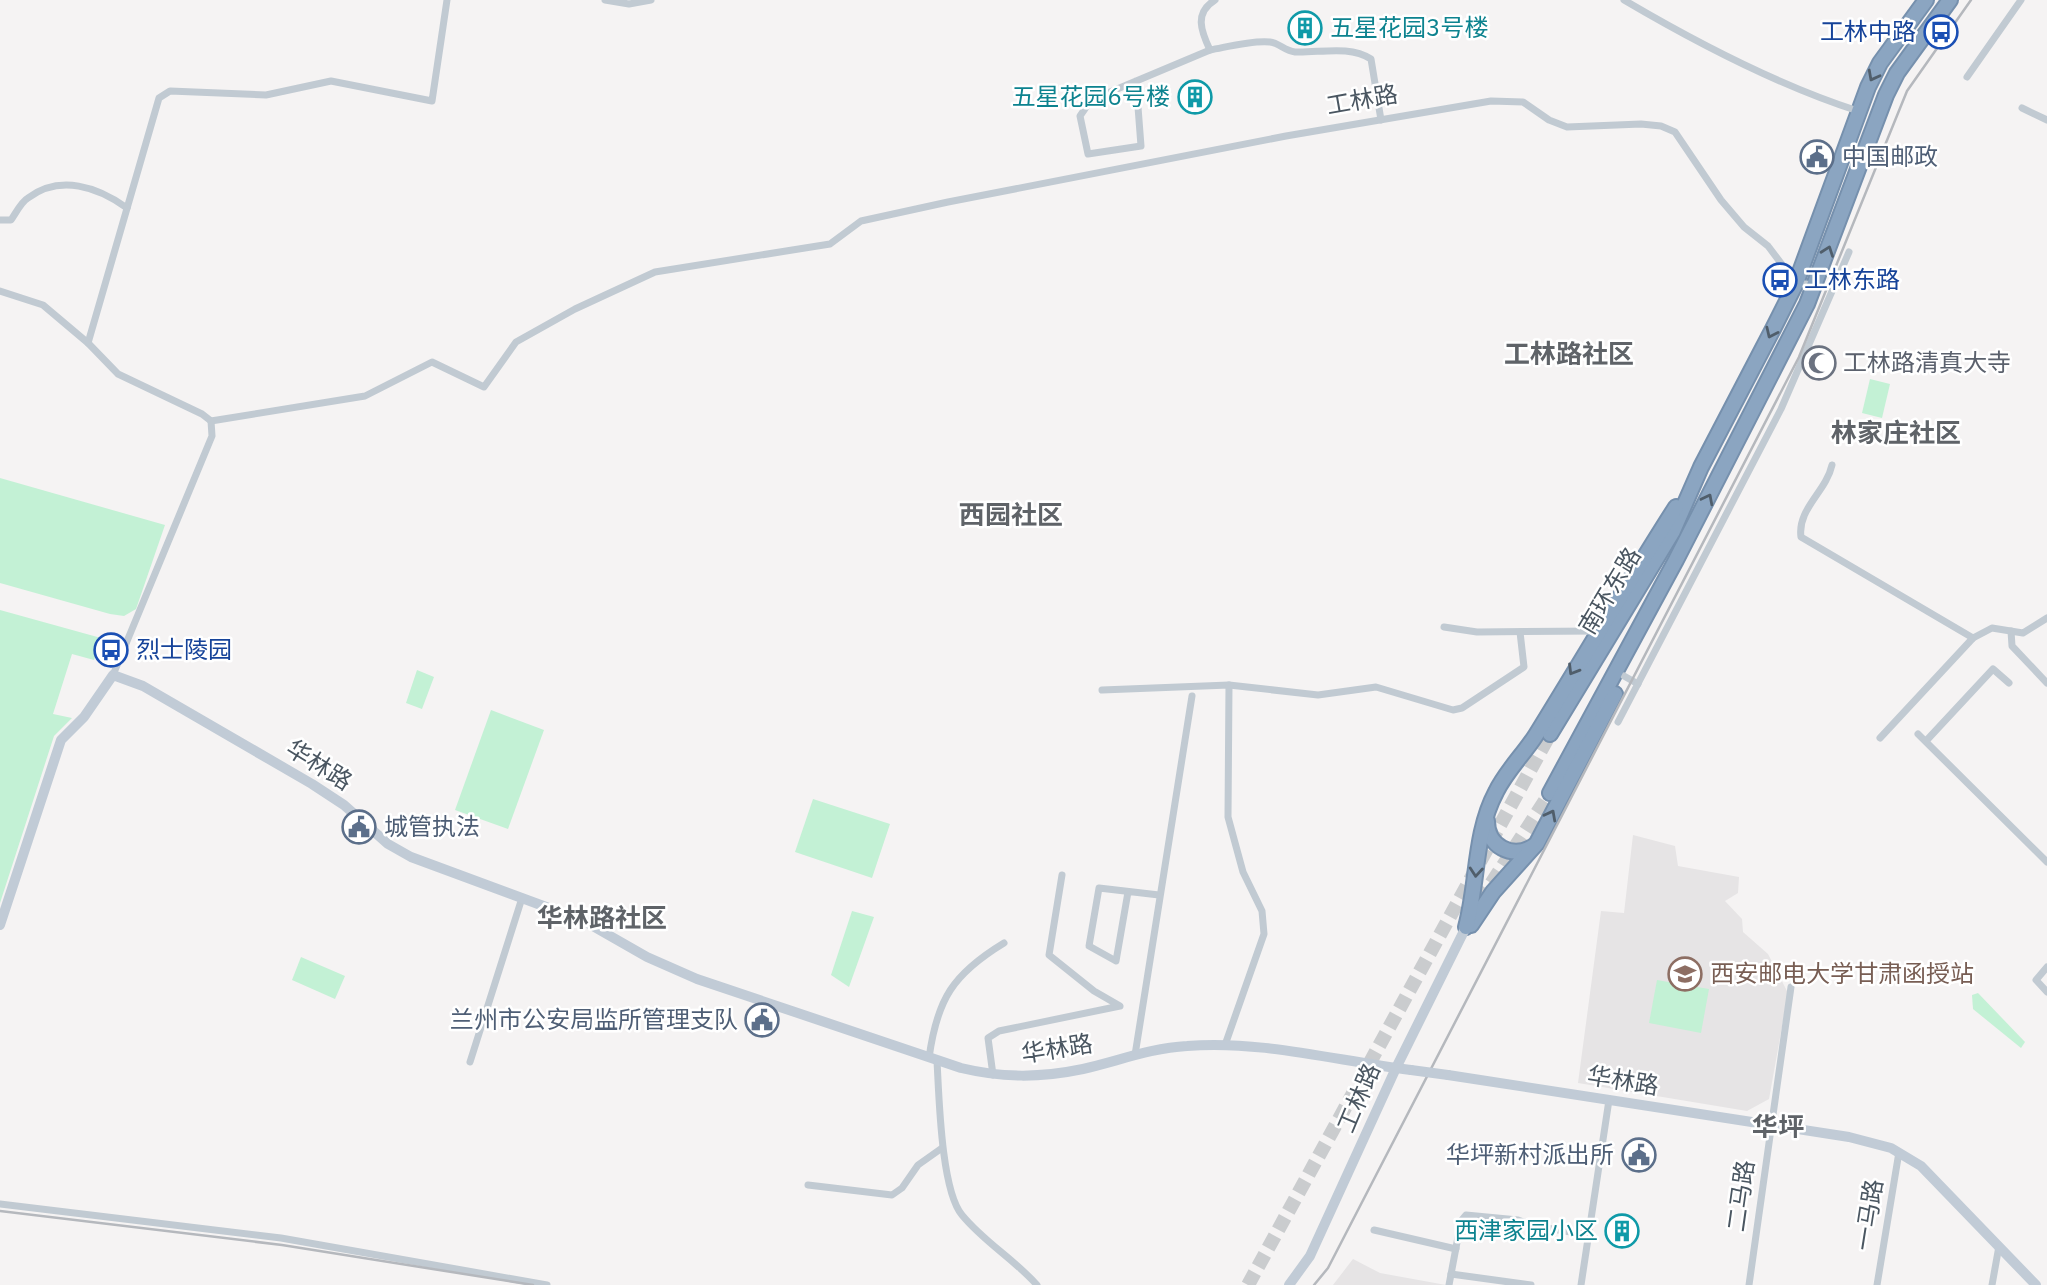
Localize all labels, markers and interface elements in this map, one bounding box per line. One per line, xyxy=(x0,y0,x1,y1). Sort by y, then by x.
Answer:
building icon: 五星花园3号楼 xyxy=(1286,9,1324,47)
place label: 五星花园3号楼 xyxy=(1330,11,1488,43)
bus stop icon: 工林中路 xyxy=(1922,13,1960,51)
place label: 工林中路 xyxy=(1820,15,1916,47)
one-way arrow xyxy=(1868,69,1882,81)
street label: 工林路 xyxy=(1324,77,1400,121)
building icon: 五星花园6号楼 xyxy=(1176,78,1214,116)
place label: 五星花园6号楼 xyxy=(1012,80,1170,112)
public building icon: 中国邮政 xyxy=(1798,138,1836,176)
place label: 中国邮政 xyxy=(1842,140,1938,172)
one-way arrow xyxy=(1820,245,1834,257)
bus stop icon: 工林东路 xyxy=(1761,261,1799,299)
place label: 工林东路 xyxy=(1804,263,1900,295)
one-way arrow xyxy=(1765,326,1779,338)
district label: 工林路社区 xyxy=(1504,336,1634,370)
mosque icon: 工林路清真大寺 xyxy=(1800,344,1838,382)
place label: 工林路清真大寺 xyxy=(1843,346,2011,378)
district label: 林家庄社区 xyxy=(1831,415,1961,449)
one-way arrow xyxy=(1699,494,1713,506)
district label: 西园社区 xyxy=(959,497,1063,531)
street label: 南环东路 xyxy=(1571,541,1648,640)
bus stop icon: 烈士陵园 xyxy=(92,631,130,669)
place label: 烈士陵园 xyxy=(136,633,232,665)
one-way arrow xyxy=(1568,662,1581,675)
street label: 华林路 xyxy=(281,732,359,797)
public building icon: 城管执法 xyxy=(340,808,378,846)
place label: 城管执法 xyxy=(384,810,480,842)
one-way arrow xyxy=(1543,810,1557,823)
one-way arrow xyxy=(1469,867,1484,878)
district label: 华林路社区 xyxy=(537,900,667,934)
school or university icon: 西安邮电大学甘肃函授站 xyxy=(1666,955,1704,993)
place label: 西安邮电大学甘肃函授站 xyxy=(1710,957,1974,989)
public building icon: 兰州市公安局监所管理支队 xyxy=(743,1001,781,1039)
place label: 兰州市公安局监所管理支队 xyxy=(450,1003,738,1035)
street label: 华林路 xyxy=(1019,1027,1095,1069)
street label: 工林路 xyxy=(1329,1058,1387,1137)
street label: 华林路 xyxy=(1585,1059,1661,1101)
district label: 华坪 xyxy=(1752,1109,1804,1143)
public building icon: 华坪新村派出所 xyxy=(1620,1136,1658,1174)
place label: 华坪新村派出所 xyxy=(1446,1138,1614,1170)
street label: 二马路 xyxy=(1719,1158,1761,1234)
street label: 一马路 xyxy=(1847,1177,1889,1253)
building icon: 西津家园小区 xyxy=(1603,1212,1641,1250)
place label: 西津家园小区 xyxy=(1454,1214,1598,1246)

